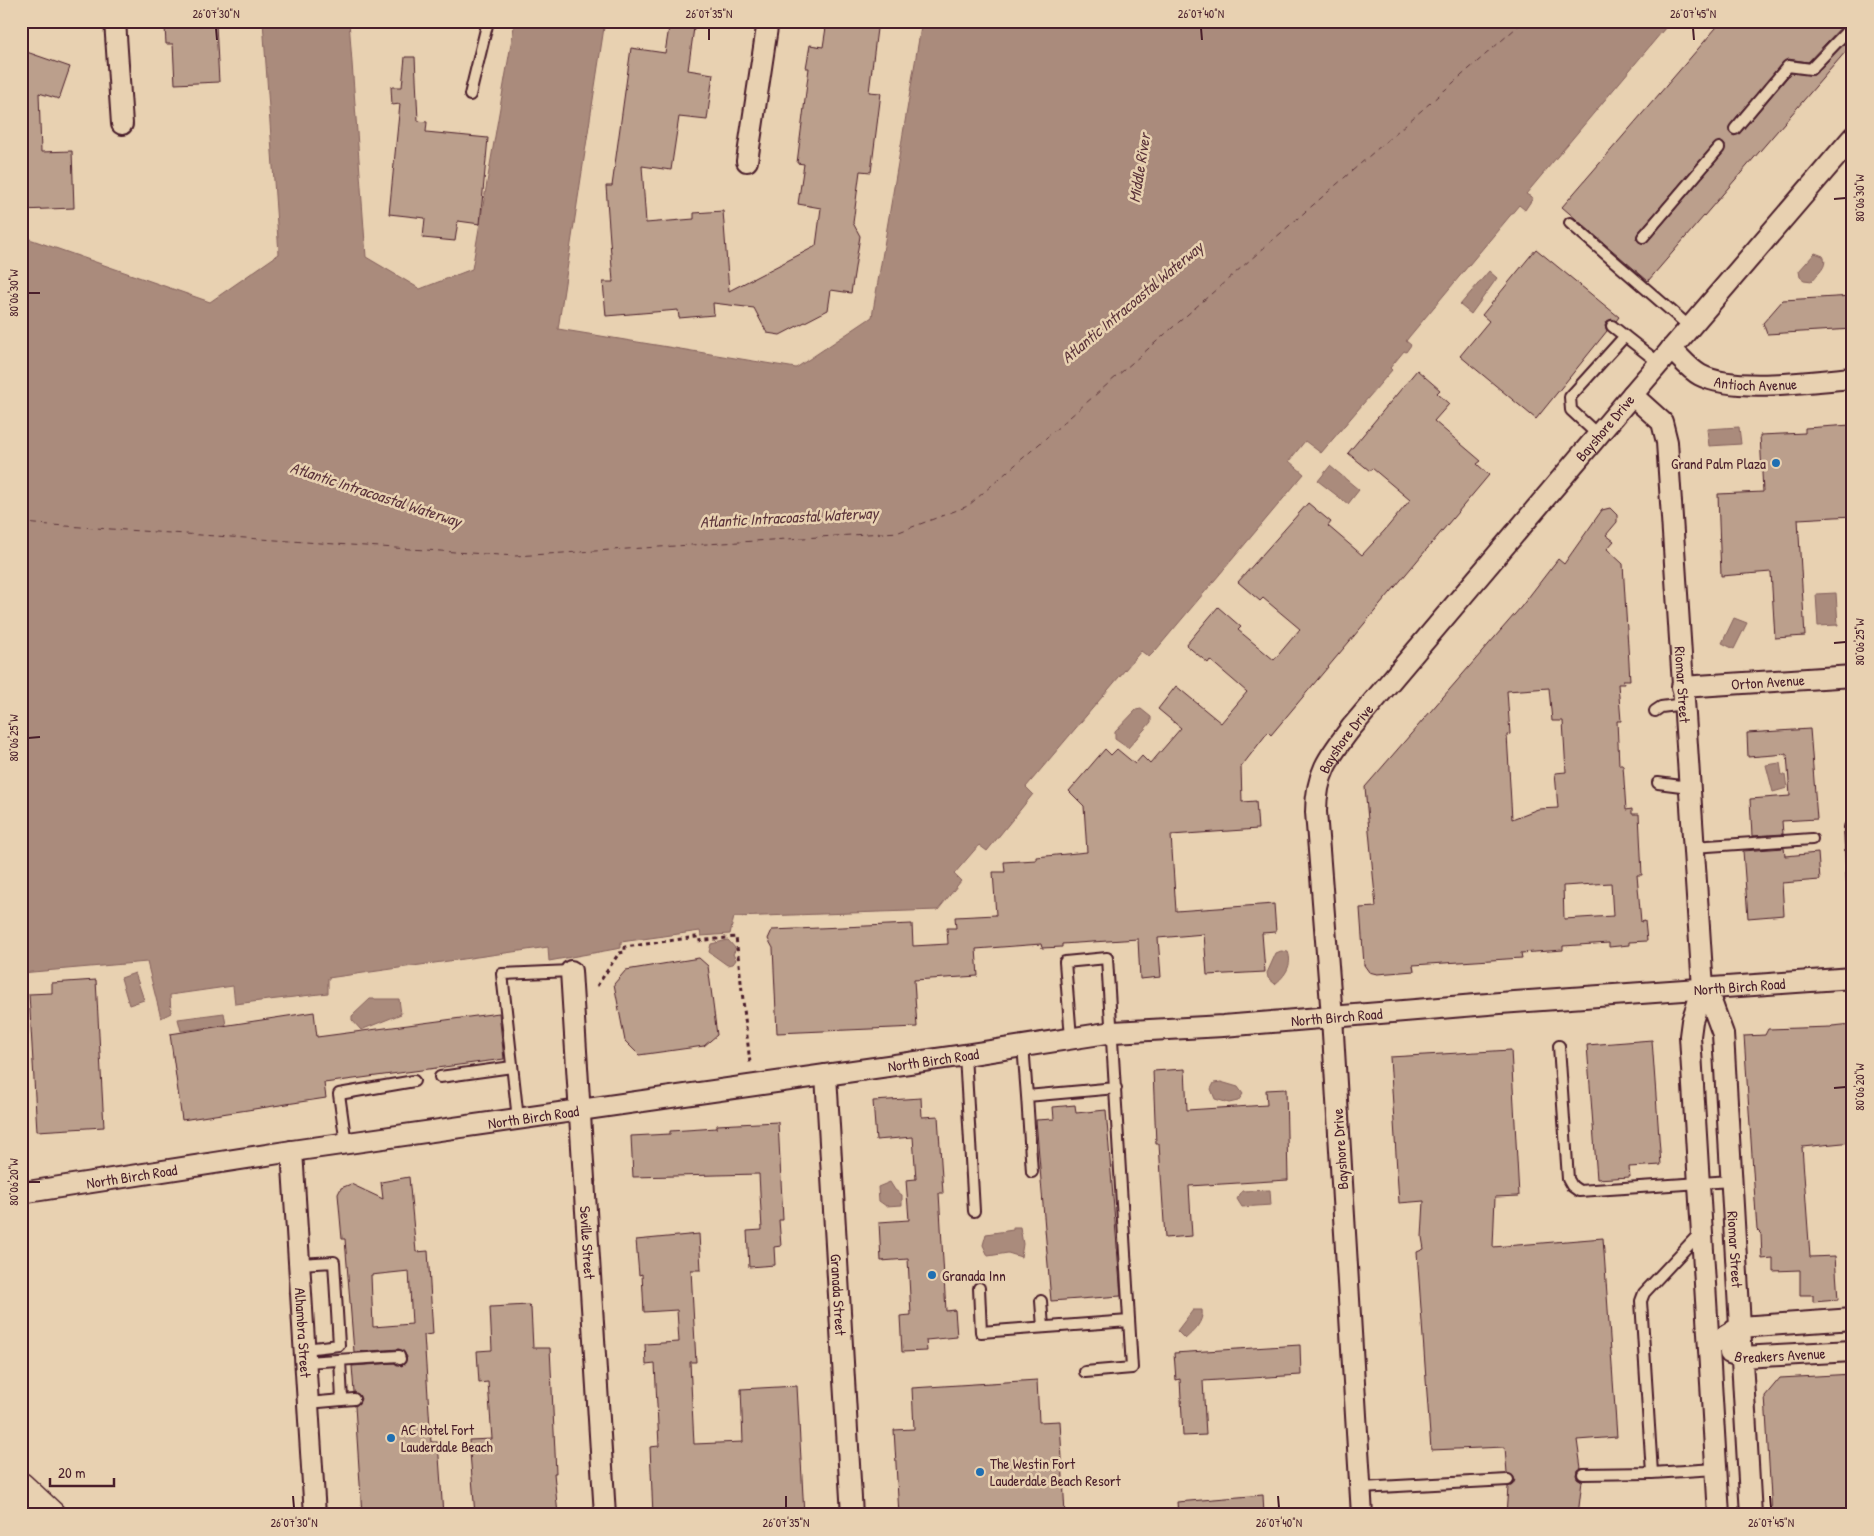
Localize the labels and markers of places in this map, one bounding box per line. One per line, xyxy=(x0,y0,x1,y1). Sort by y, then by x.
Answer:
place label: Grand Palm Plaza xyxy=(1671,453,1766,474)
marker: Grand Palm Plaza xyxy=(1770,457,1782,469)
place label: Granada Inn xyxy=(942,1265,1006,1286)
marker: Granada Inn xyxy=(926,1269,938,1281)
place label: AC Hotel Fort Lauderdale Beach xyxy=(401,1419,493,1457)
marker: AC Hotel Fort Lauderdale Beach xyxy=(385,1432,397,1444)
place label: The Westin Fort Lauderdale Beach Resort xyxy=(990,1453,1122,1491)
marker: The Westin Fort Lauderdale Beach Resort xyxy=(974,1466,986,1478)

